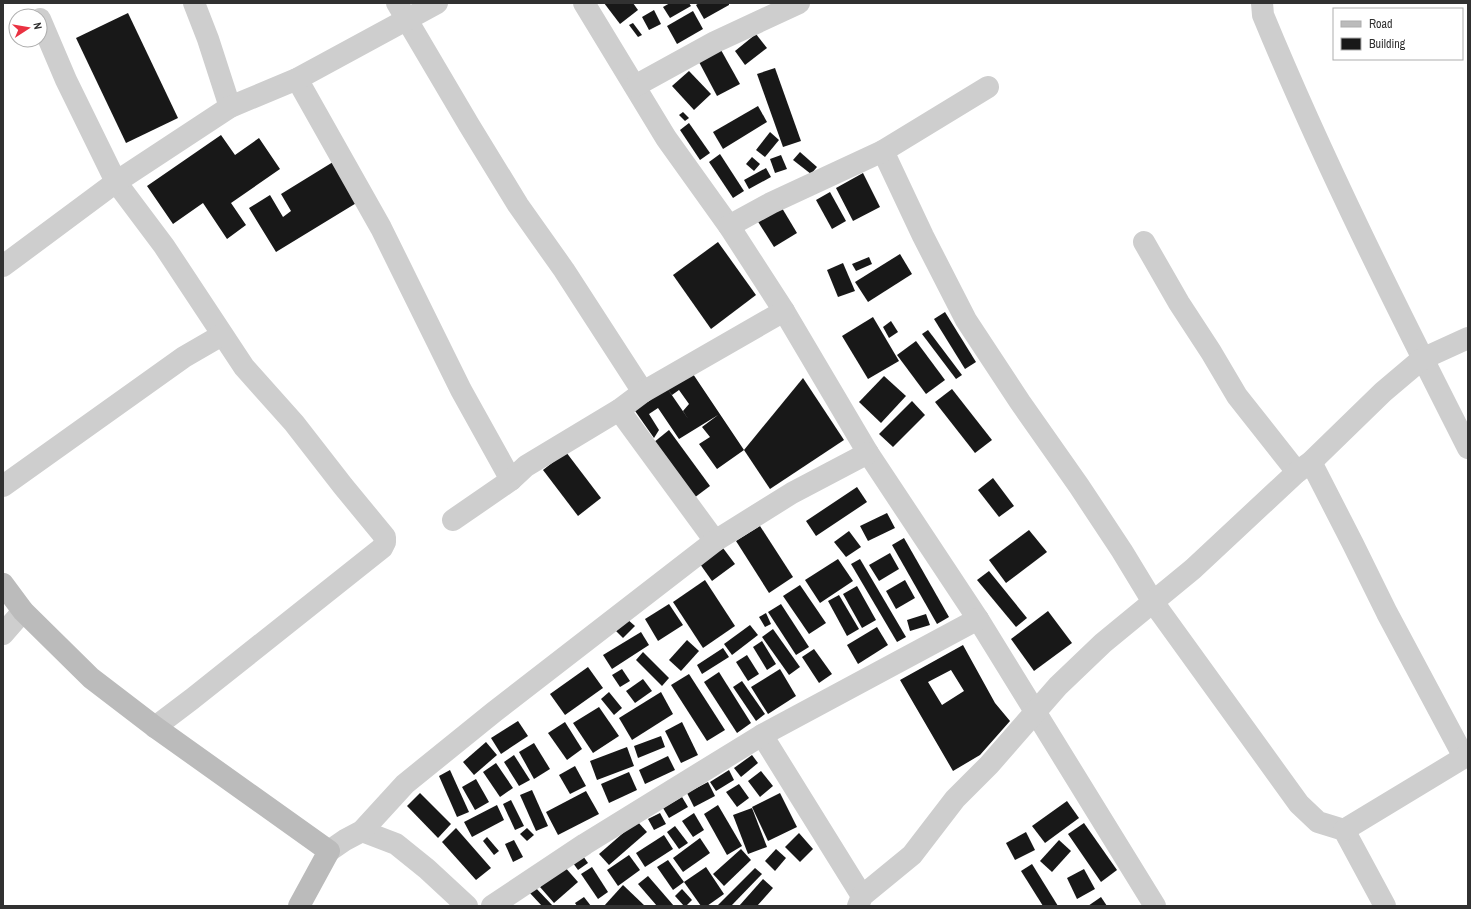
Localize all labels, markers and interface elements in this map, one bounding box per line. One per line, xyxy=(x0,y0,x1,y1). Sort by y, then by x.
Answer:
north arrow xyxy=(8,8,48,48)
legend xyxy=(1333,8,1463,60)
text: Road xyxy=(1369,16,1393,32)
text: N xyxy=(30,21,45,31)
text: Building xyxy=(1369,36,1406,52)

